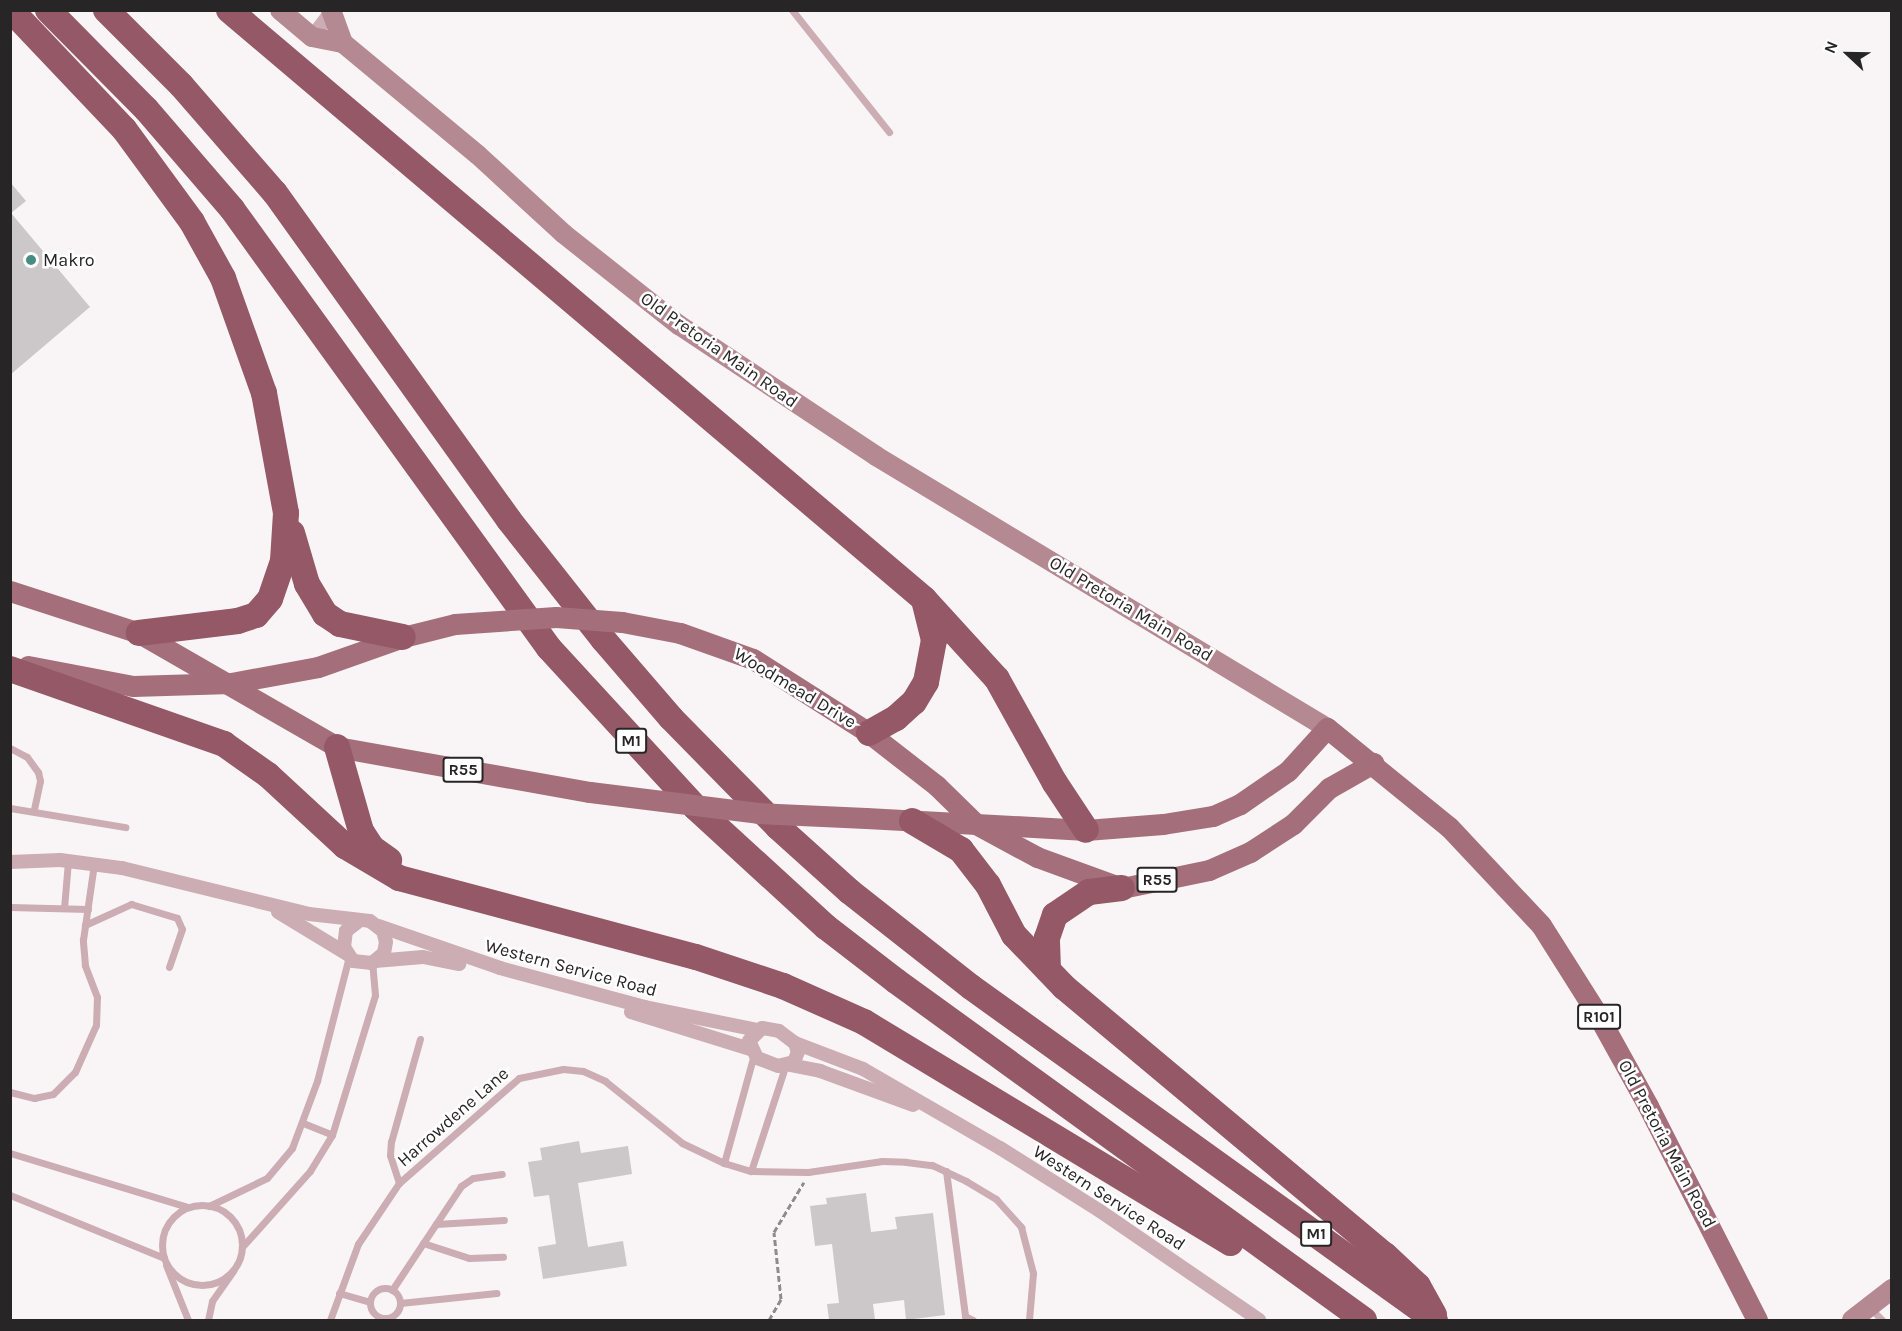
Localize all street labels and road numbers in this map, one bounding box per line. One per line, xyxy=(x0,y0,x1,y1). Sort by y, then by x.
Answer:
street label: Old Pretoria Main Road xyxy=(636,288,802,412)
street label: Old Pretoria Main Road xyxy=(1045,552,1217,666)
street label: Woodmead Drive xyxy=(730,643,860,733)
road number: M1 xyxy=(614,728,648,754)
road number: R55 xyxy=(442,757,484,783)
road number: R55 xyxy=(1136,867,1178,893)
street label: Western Service Road xyxy=(483,935,659,1001)
road number: R101 xyxy=(1576,1004,1622,1030)
street label: Old Pretoria Main Road xyxy=(1614,1056,1720,1232)
street label: Harrowdene Lane xyxy=(393,1063,513,1171)
street label: Western Service Road xyxy=(1029,1141,1189,1255)
road number: M1 xyxy=(1300,1221,1332,1247)

